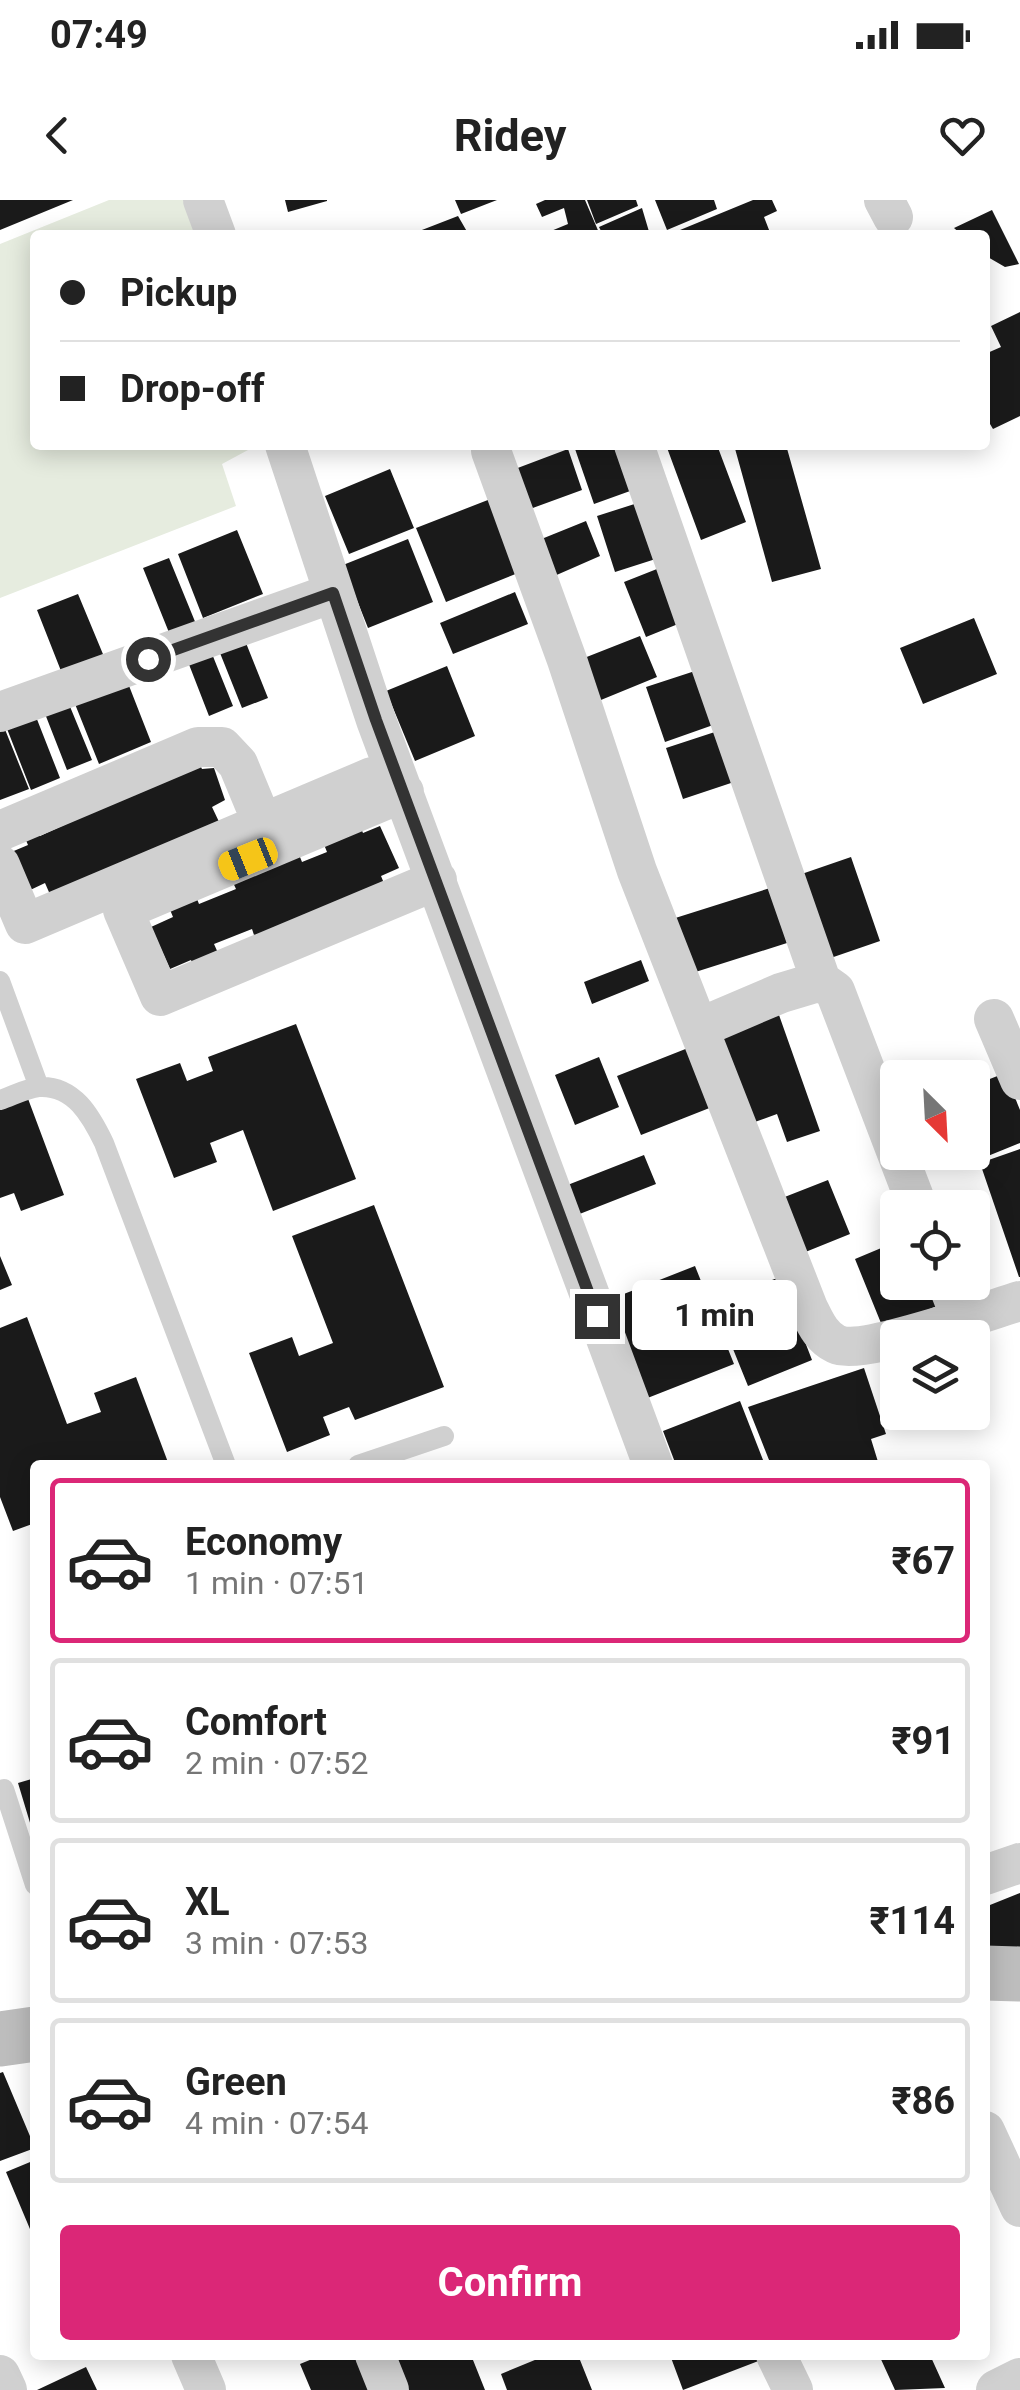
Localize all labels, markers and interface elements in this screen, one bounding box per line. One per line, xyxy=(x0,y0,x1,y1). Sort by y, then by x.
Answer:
text: 07:49 xyxy=(50,13,148,57)
icon: back xyxy=(30,108,85,163)
icon: heart xyxy=(935,108,990,163)
text: Ridey xyxy=(454,109,566,162)
text: Pickup xyxy=(120,271,237,315)
text: Drop-off xyxy=(120,367,265,411)
route start xyxy=(126,637,171,682)
car xyxy=(215,834,281,884)
north arrow xyxy=(880,1060,990,1170)
map controls xyxy=(880,1060,990,1430)
button: locate xyxy=(880,1190,990,1300)
callout: 1 min xyxy=(632,1281,797,1351)
route end xyxy=(575,1294,620,1339)
text: 1 min xyxy=(674,1296,755,1334)
button: layers xyxy=(880,1320,990,1430)
icon: car xyxy=(65,1516,155,1606)
text: Economy xyxy=(185,1520,342,1564)
text: ₹67 xyxy=(891,1539,955,1583)
text: 1 min · 07:51 xyxy=(185,1564,368,1602)
icon: car xyxy=(65,1696,155,1786)
text: Comfort xyxy=(185,1700,327,1744)
text: ₹91 xyxy=(891,1719,955,1763)
text: 2 min · 07:52 xyxy=(185,1744,368,1782)
icon: car xyxy=(65,1876,155,1966)
text: XL xyxy=(185,1880,230,1924)
text: ₹114 xyxy=(870,1899,955,1943)
text: 3 min · 07:53 xyxy=(185,1924,368,1962)
icon: car xyxy=(65,2056,155,2146)
text: Green xyxy=(185,2060,287,2104)
text: ₹86 xyxy=(891,2079,955,2123)
text: 4 min · 07:54 xyxy=(185,2104,368,2142)
button: Confirm xyxy=(60,2225,960,2340)

